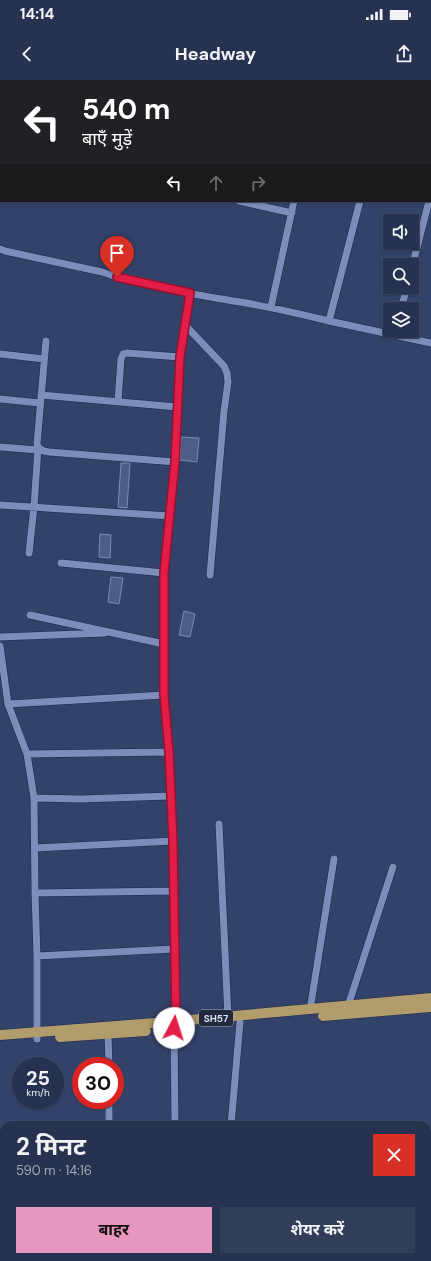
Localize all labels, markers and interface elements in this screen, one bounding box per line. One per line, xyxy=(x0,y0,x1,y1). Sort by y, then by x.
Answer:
text: 14:14 xyxy=(20,4,54,24)
text: Headway xyxy=(175,42,256,66)
icon: back xyxy=(16,43,38,65)
icon: share xyxy=(393,43,415,65)
text: 540 m xyxy=(82,91,170,128)
icon: left xyxy=(16,96,68,148)
text: बाएँ मुड़ें xyxy=(82,127,132,151)
icon: left xyxy=(163,172,185,194)
icon: ahead xyxy=(205,172,227,194)
icon: right xyxy=(247,172,269,194)
map controls xyxy=(383,214,419,338)
button: sound xyxy=(383,214,419,250)
pin xyxy=(100,236,134,277)
icon: arrive xyxy=(106,242,128,264)
button: search xyxy=(383,258,419,294)
button: layers xyxy=(383,302,419,338)
position arrow xyxy=(153,1007,195,1049)
road number: SH57 xyxy=(199,1010,233,1026)
speed limit sign: 30 xyxy=(72,1057,124,1109)
text: 25 xyxy=(26,1065,50,1091)
text: km/h xyxy=(26,1086,50,1099)
text: 2 मिनट xyxy=(16,1131,86,1162)
button: close xyxy=(373,1134,415,1176)
text: 590 m · 14:16 xyxy=(16,1162,92,1179)
button: बाहर xyxy=(16,1207,212,1253)
button: शेयर करें xyxy=(220,1207,415,1253)

